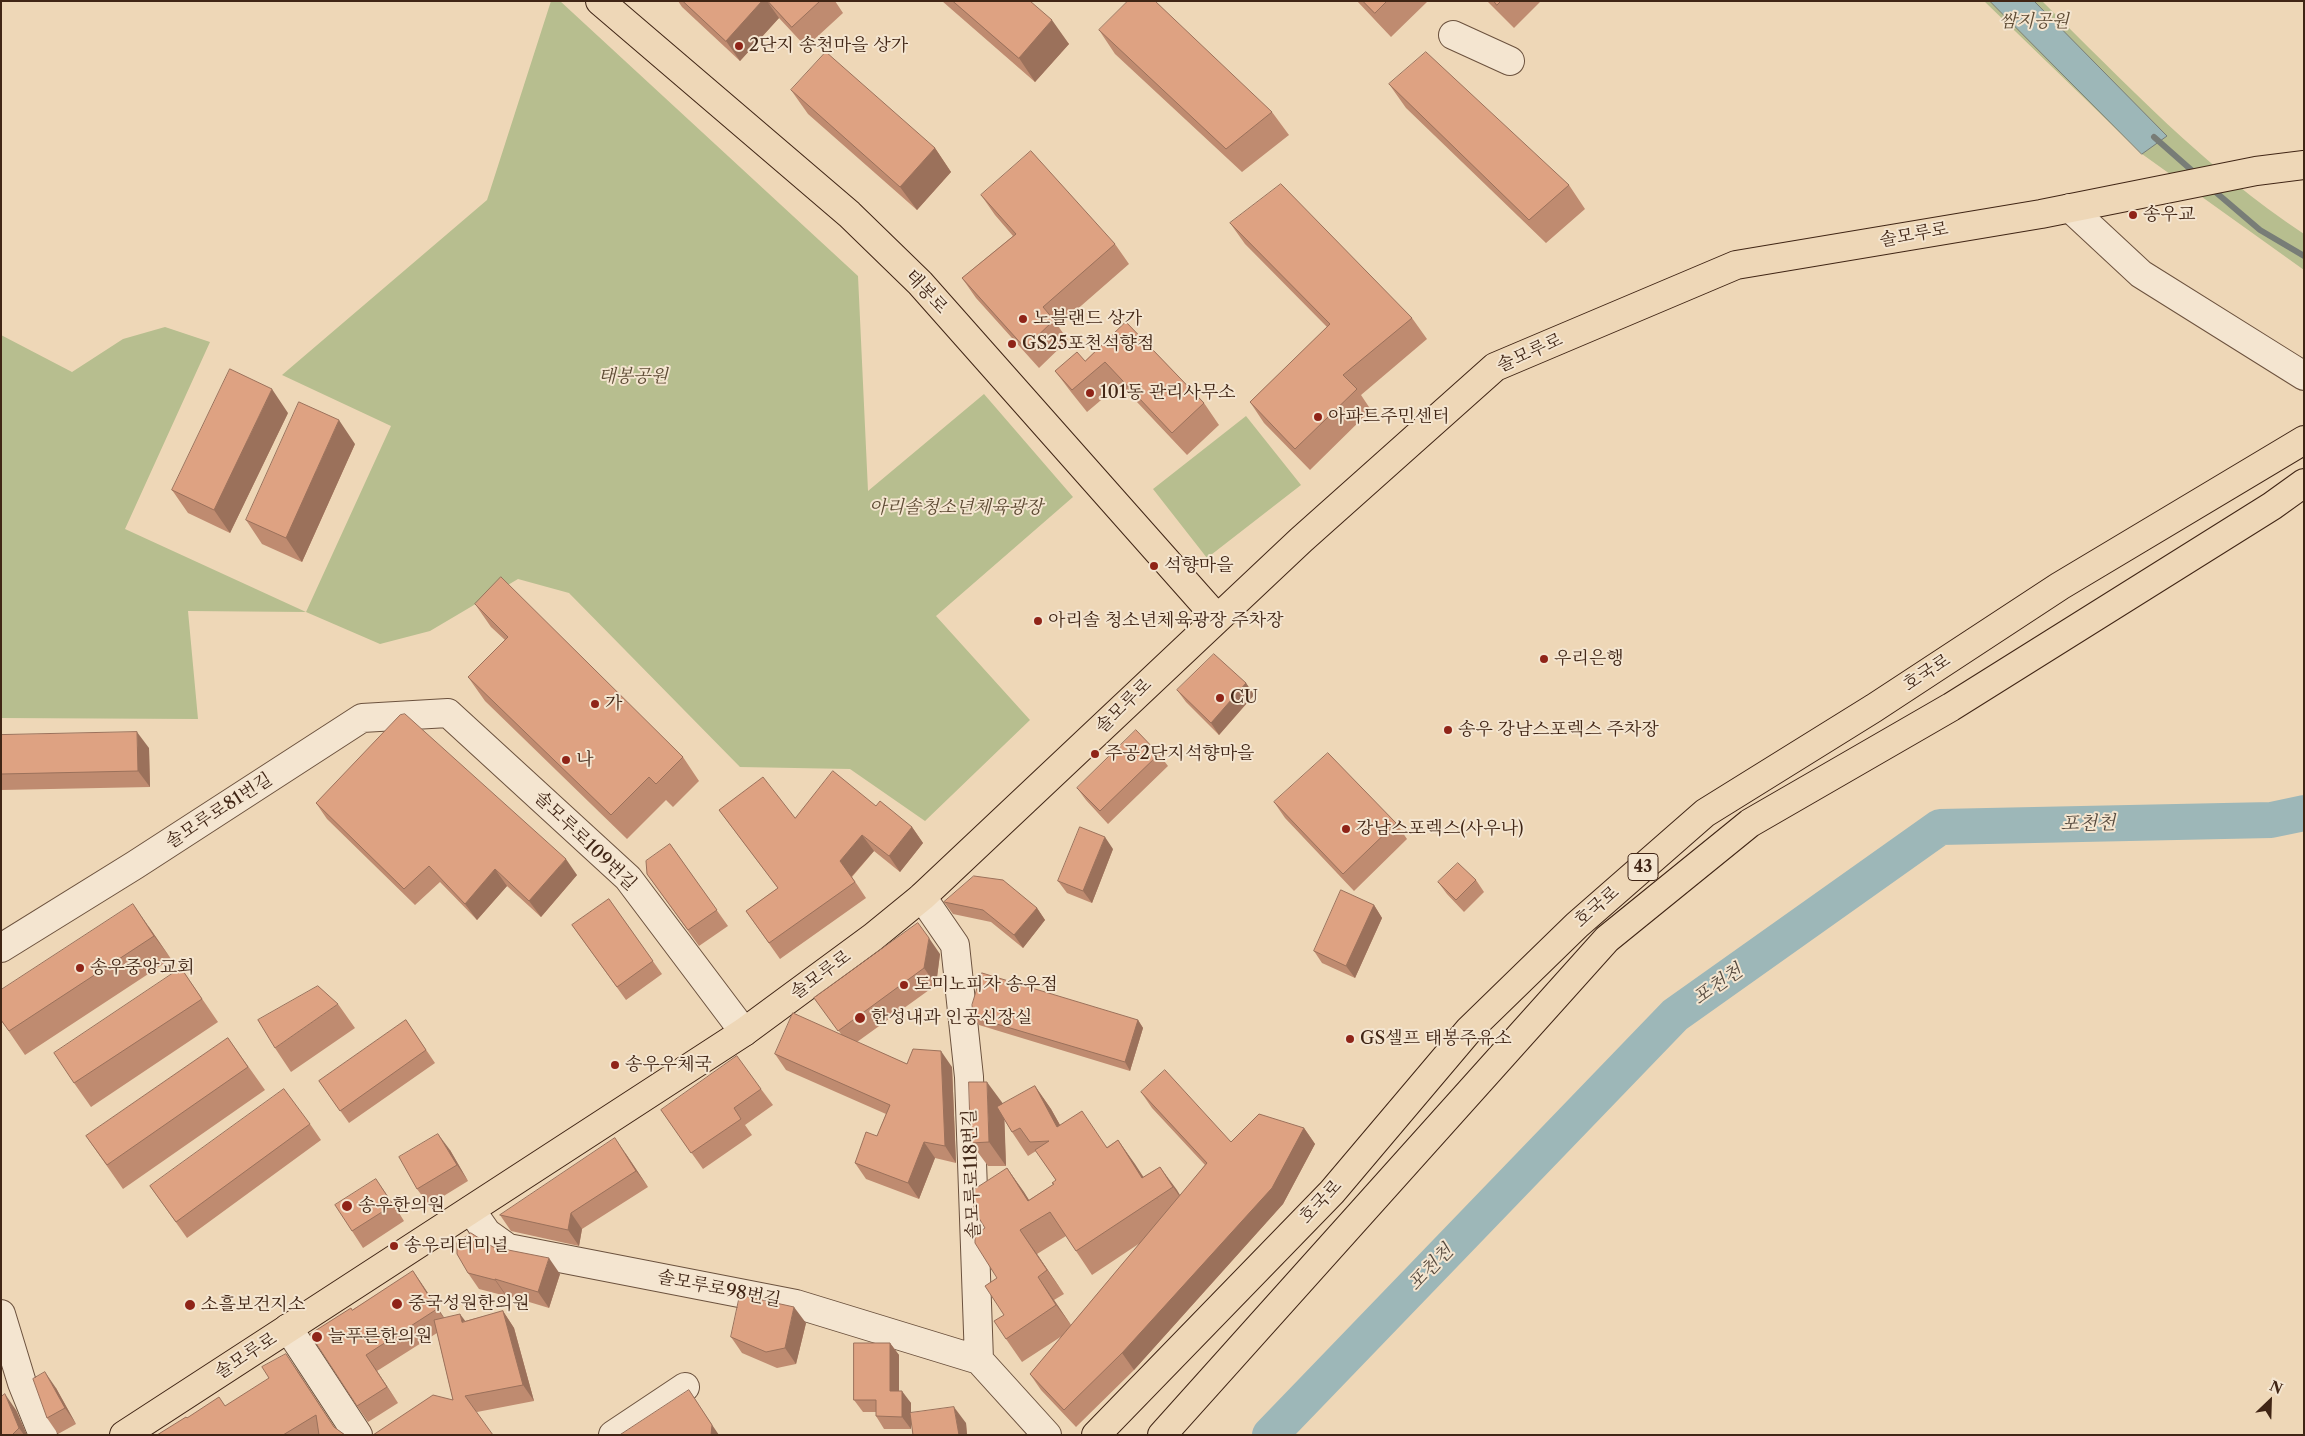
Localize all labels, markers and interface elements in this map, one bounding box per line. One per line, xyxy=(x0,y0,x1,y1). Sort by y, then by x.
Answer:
park label: 쌈지공원 xyxy=(1999,11,2069,33)
place label: 2단지 송천마을 상가 xyxy=(749,35,908,57)
marker: 2단지 송천마을 상가 xyxy=(733,40,745,52)
place label: 송우교 xyxy=(2143,204,2195,226)
marker: 송우교 xyxy=(2127,209,2139,221)
street label: 솔모루로 xyxy=(1878,218,1950,252)
street label: 태봉로 xyxy=(900,266,952,318)
place label: 노블랜드 상가 xyxy=(1033,308,1142,330)
marker: 노블랜드 상가 xyxy=(1017,313,1029,325)
street label: 솔모루로 xyxy=(1494,329,1566,377)
place label: GS25포천석향점 xyxy=(1022,333,1154,355)
marker: GS25포천석향점 xyxy=(1006,338,1018,350)
park label: 태봉공원 xyxy=(598,366,668,388)
place label: 101동 관리사무소 xyxy=(1100,382,1236,404)
marker: 101동 관리사무소 xyxy=(1084,387,1096,399)
place label: 아파트주민센터 xyxy=(1328,406,1450,428)
marker: 아파트주민센터 xyxy=(1312,411,1324,423)
park label: 아리솔청소년체육광장 xyxy=(869,497,1043,519)
place label: 석향마을 xyxy=(1164,555,1234,577)
marker: 석향마을 xyxy=(1148,560,1160,572)
place label: 아리솔 청소년체육광장 주차장 xyxy=(1048,610,1284,632)
marker: 아리솔 청소년체육광장 주차장 xyxy=(1032,615,1044,627)
place label: 우리은행 xyxy=(1554,648,1624,670)
street label: 호국로 xyxy=(1899,650,1955,696)
marker: 우리은행 xyxy=(1538,653,1550,665)
street label: 솔모루로 xyxy=(1091,674,1157,738)
place label: CU xyxy=(1230,687,1258,709)
marker: CU xyxy=(1214,692,1226,704)
place label: 가 xyxy=(605,693,622,715)
marker: 가 xyxy=(589,698,601,710)
place label: 송우 강남스포렉스 주차장 xyxy=(1458,719,1659,741)
marker: 송우 강남스포렉스 주차장 xyxy=(1442,724,1454,736)
place label: 주공2단지석향마을 xyxy=(1105,743,1254,765)
marker: 주공2단지석향마을 xyxy=(1089,748,1101,760)
place label: 나 xyxy=(576,749,593,771)
marker: 나 xyxy=(560,754,572,766)
street label: 솔모루로81번길 xyxy=(162,769,276,853)
street label: 솔모루로109번길 xyxy=(529,787,641,895)
water label: 포천천 xyxy=(2060,812,2116,836)
place label: 강남스포렉스(사우나) xyxy=(1356,818,1523,840)
marker: 강남스포렉스(사우나) xyxy=(1340,823,1352,835)
road number: 43 xyxy=(1628,854,1658,880)
street label: 호국로 xyxy=(1570,882,1624,932)
street label: 솔모루로 xyxy=(787,946,855,1004)
place label: 송우중앙교회 xyxy=(90,957,194,979)
water label: 포천천 xyxy=(1689,960,1747,1010)
marker: 송우중앙교회 xyxy=(74,962,86,974)
place label: 도미노피자 송우점 xyxy=(914,974,1058,996)
marker: 도미노피자 송우점 xyxy=(898,979,910,991)
place label: 한성내과 인공신장실 xyxy=(871,1007,1032,1029)
marker: 한성내과 인공신장실 xyxy=(853,1011,867,1025)
place label: GS셀프 태봉주유소 xyxy=(1360,1028,1512,1050)
marker: GS셀프 태봉주유소 xyxy=(1344,1033,1356,1045)
place label: 송우우체국 xyxy=(625,1054,712,1076)
marker: 송우우체국 xyxy=(609,1059,621,1071)
street label: 솔모루로118번길 xyxy=(959,1109,985,1239)
street label: 호국로 xyxy=(1295,1176,1347,1228)
place label: 송우한의원 xyxy=(358,1195,445,1217)
marker: 송우한의원 xyxy=(340,1199,354,1213)
place label: 송우리터미널 xyxy=(404,1235,508,1257)
marker: 송우리터미널 xyxy=(388,1240,400,1252)
water label: 포천천 xyxy=(1404,1240,1458,1296)
street label: 솔모루로98번길 xyxy=(655,1266,783,1312)
place label: 중국성원한의원 xyxy=(408,1293,530,1315)
place label: 소흘보건지소 xyxy=(201,1294,305,1316)
marker: 중국성원한의원 xyxy=(390,1297,404,1311)
marker: 소흘보건지소 xyxy=(183,1298,197,1312)
place label: 늘푸른한의원 xyxy=(328,1326,432,1348)
street label: 솔모루로 xyxy=(211,1328,281,1384)
marker: 늘푸른한의원 xyxy=(310,1330,324,1344)
north arrow xyxy=(2245,1376,2295,1426)
text: N xyxy=(2267,1377,2285,1398)

